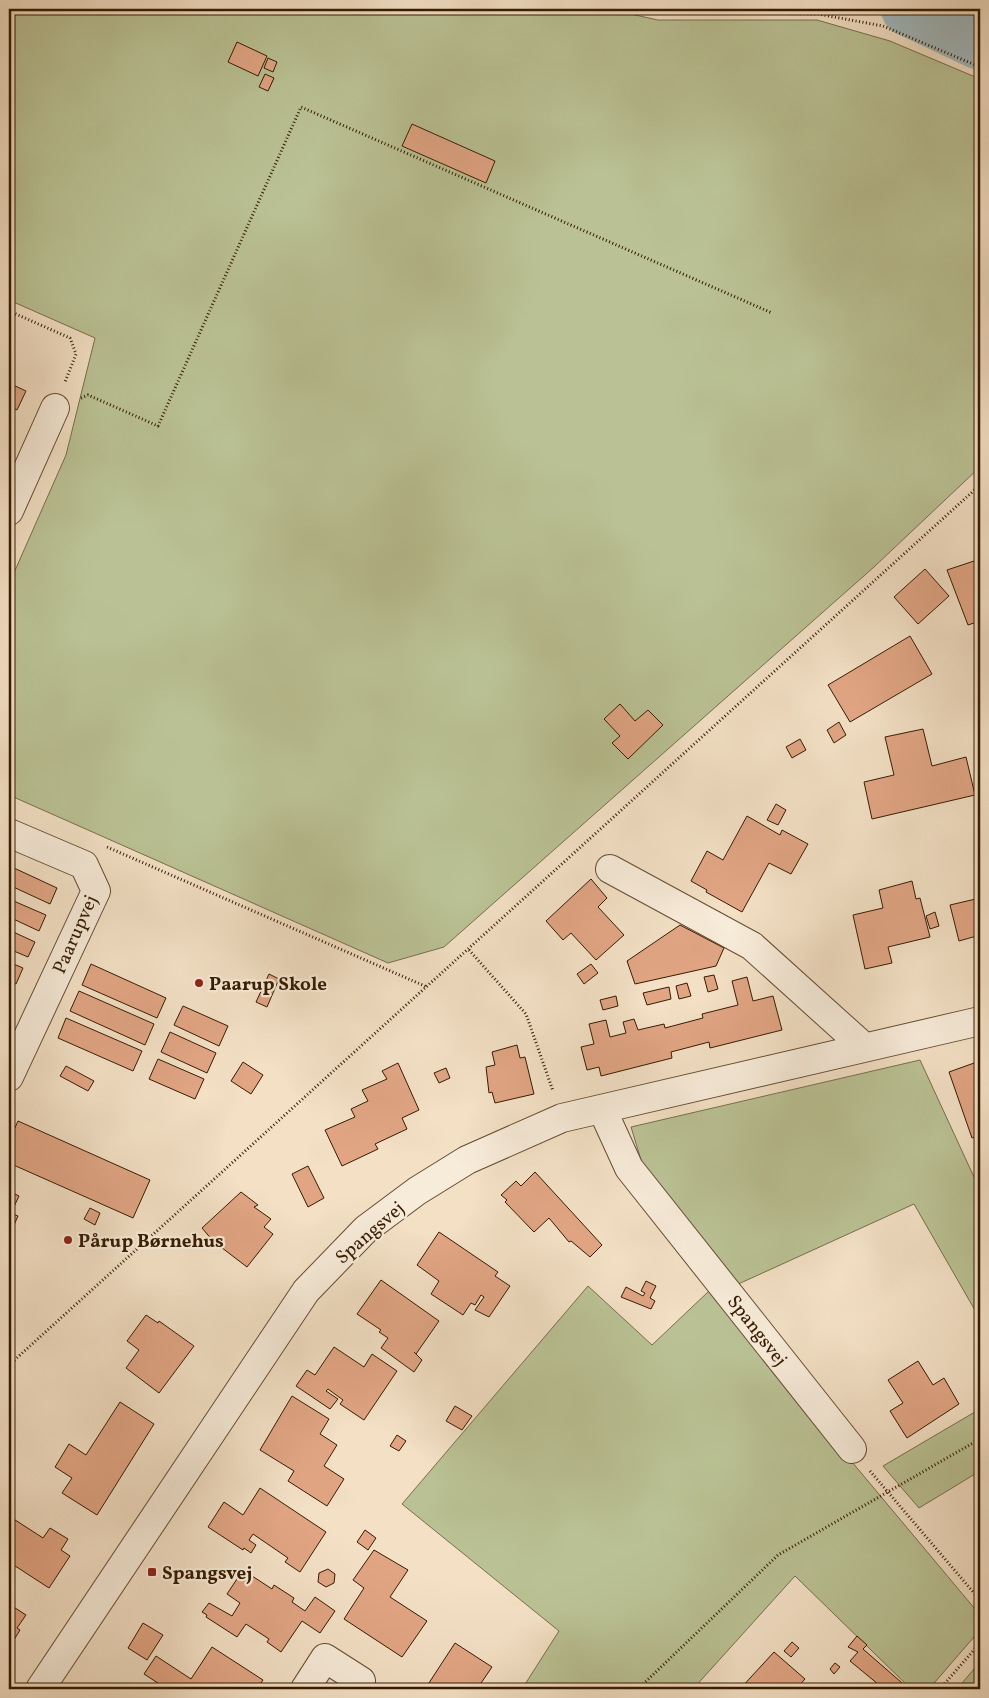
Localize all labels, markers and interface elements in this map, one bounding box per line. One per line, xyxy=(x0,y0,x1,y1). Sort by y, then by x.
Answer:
street label: Paarupvej xyxy=(47,891,105,978)
place label: Paarup Skole xyxy=(209,972,327,998)
marker: Paarup Skole xyxy=(193,977,205,989)
street label: Spangsvej xyxy=(330,1196,410,1271)
place label: Pårup Børnehus xyxy=(78,1229,224,1255)
marker: Pårup Børnehus xyxy=(62,1234,74,1246)
street label: Spangsvej xyxy=(720,1290,792,1372)
place label: Spangsvej xyxy=(162,1561,252,1587)
marker: Spangsvej xyxy=(146,1566,158,1578)

